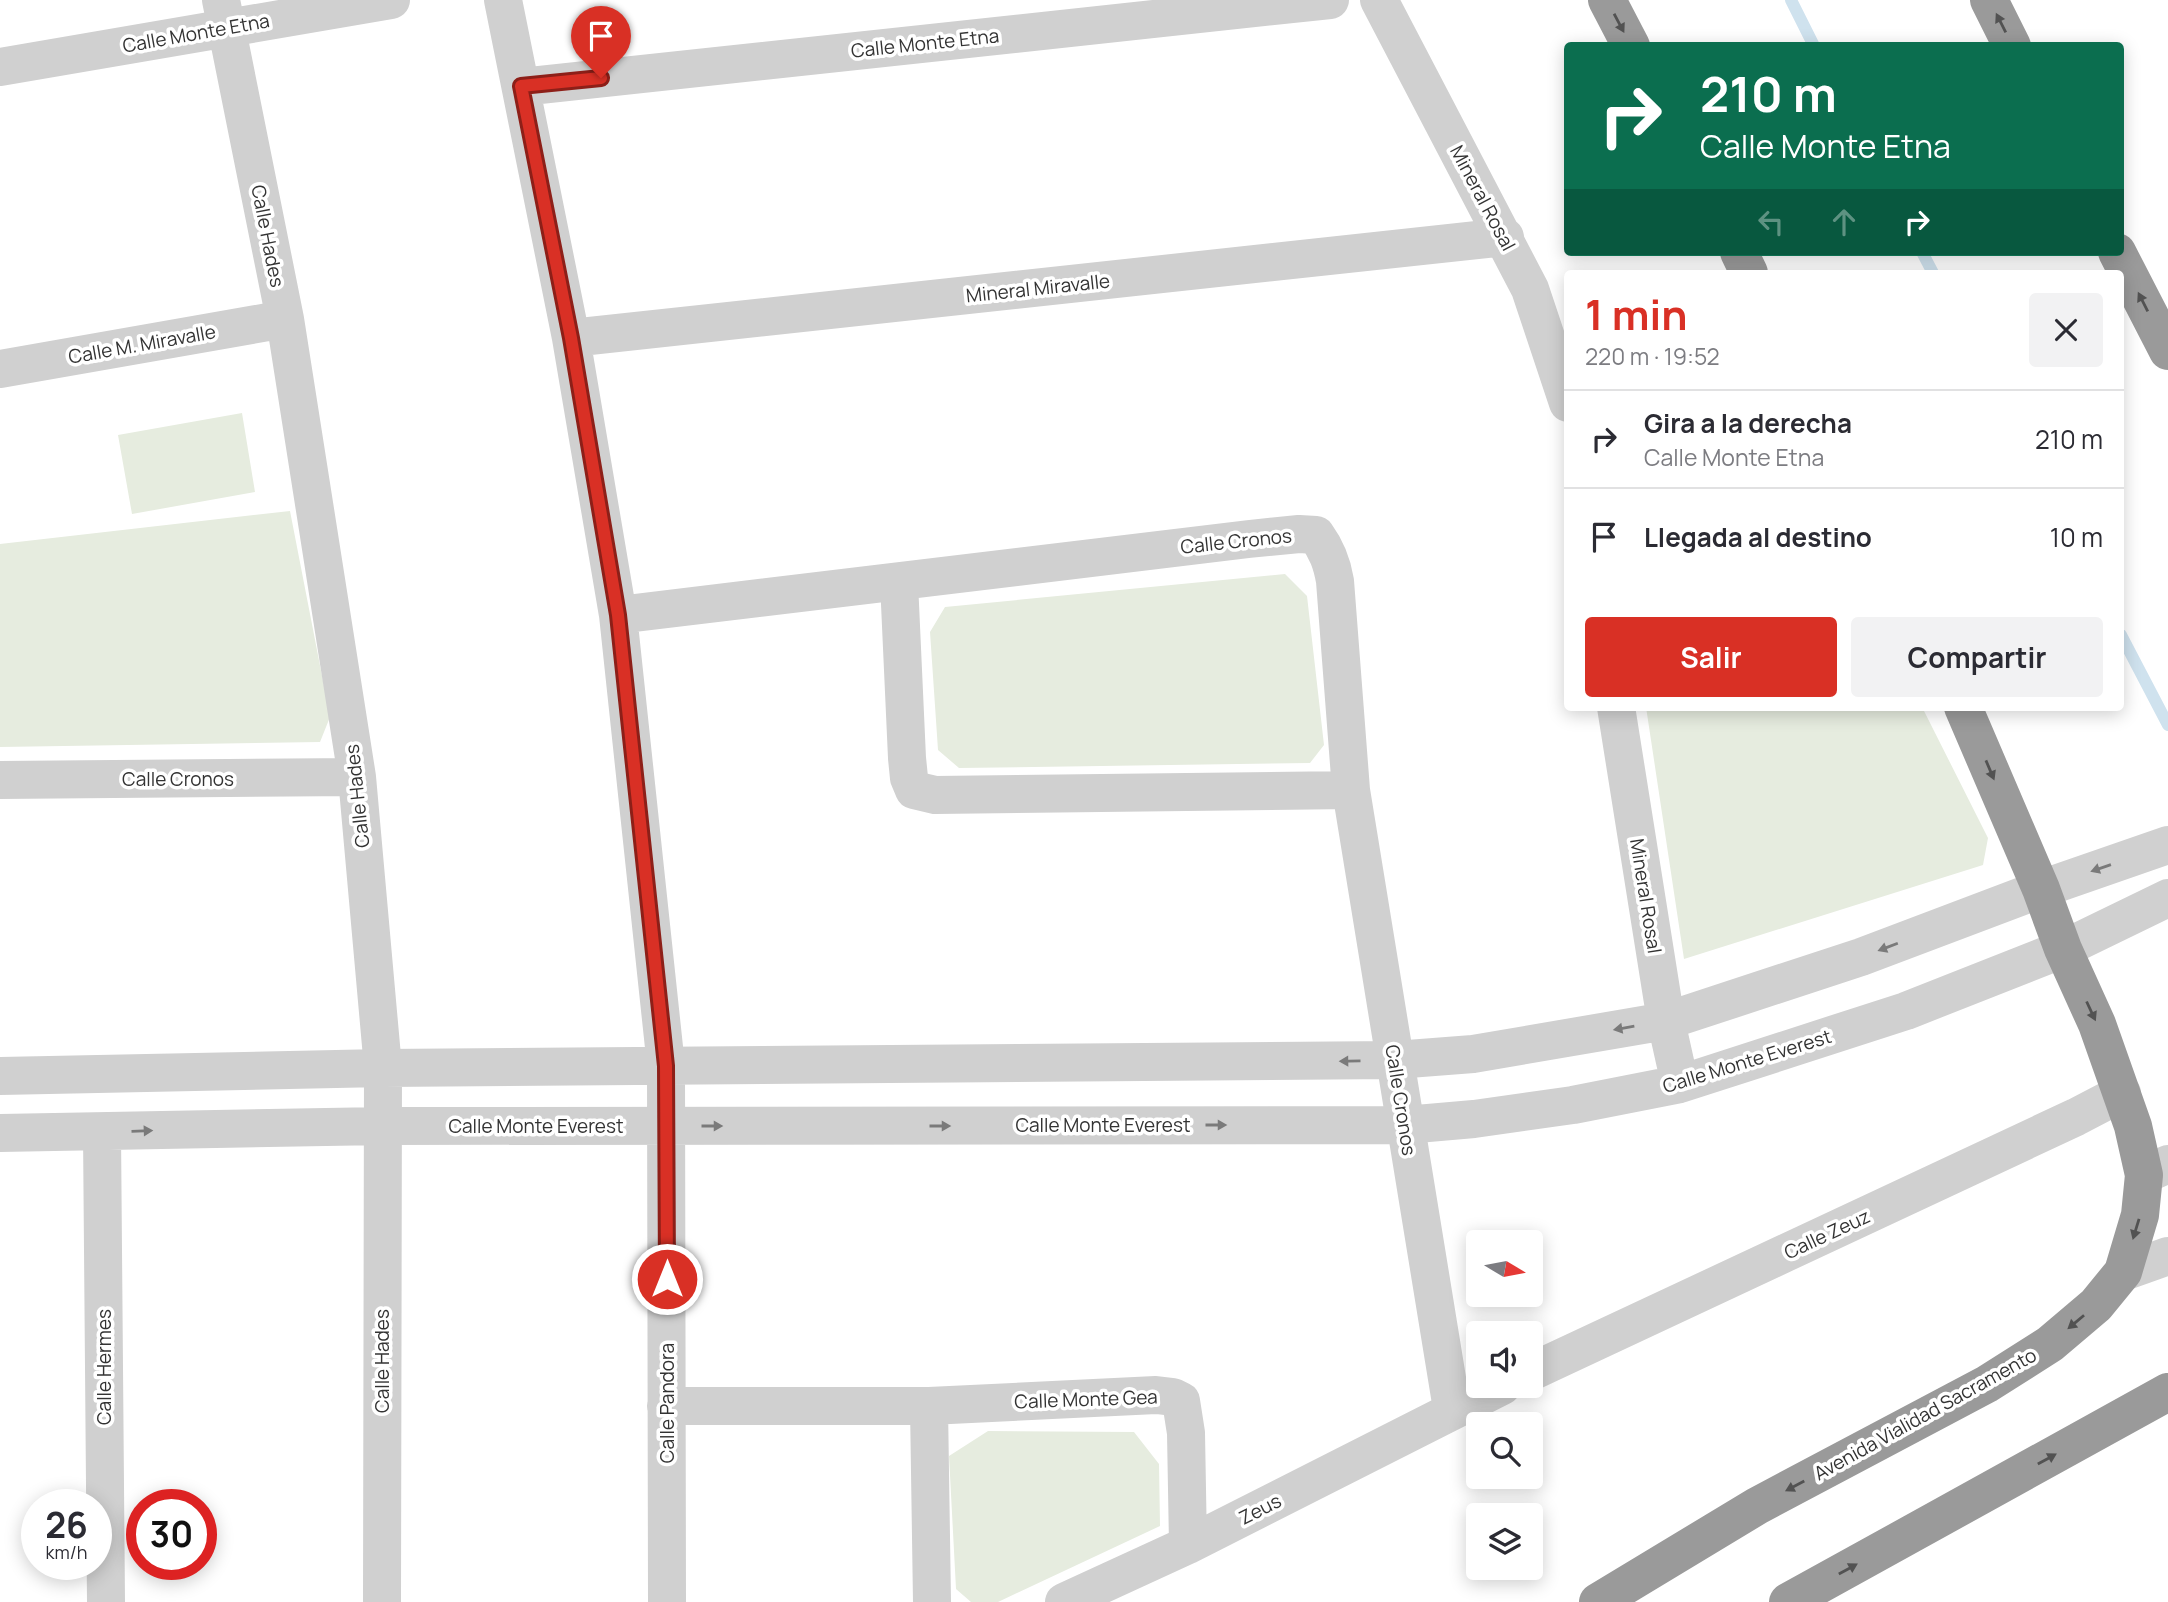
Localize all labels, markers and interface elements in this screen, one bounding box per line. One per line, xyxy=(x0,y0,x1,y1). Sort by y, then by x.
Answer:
pin xyxy=(571,6,631,78)
street label: Calle Monte Etna xyxy=(120,7,272,59)
one-way arrow xyxy=(1613,13,1625,33)
one-way arrow xyxy=(1995,13,2006,33)
icon: arrive xyxy=(582,17,620,55)
street label: Calle Monte Etna xyxy=(850,22,1000,64)
text: 210 m xyxy=(1700,60,1837,127)
icon: right xyxy=(1585,70,1676,161)
text: Calle Monte Etna xyxy=(1700,124,1951,168)
street label: Mineral Rosal xyxy=(1444,141,1522,255)
street label: Calle Hades xyxy=(245,183,291,289)
icon: left xyxy=(1752,203,1790,241)
icon: ahead xyxy=(1825,203,1863,241)
icon: right xyxy=(1898,203,1936,241)
street label: Mineral Miravalle xyxy=(965,268,1111,308)
text: 1 min xyxy=(1585,285,1688,343)
one-way arrow xyxy=(2137,292,2148,312)
button: close xyxy=(2029,293,2103,367)
street label: Calle M. Miravalle xyxy=(66,318,218,370)
text: 220 m · 19:52 xyxy=(1585,340,1720,372)
text: Gira a la derecha xyxy=(1644,405,1852,441)
icon: right xyxy=(1585,420,1623,458)
text: 210 m xyxy=(2035,421,2103,457)
text: Calle Monte Etna xyxy=(1644,441,1824,473)
icon: arrive xyxy=(1585,518,1623,556)
text: Llegada al destino xyxy=(1644,519,1872,555)
text: 10 m xyxy=(2050,519,2103,555)
street label: Calle Cronos xyxy=(1179,522,1293,560)
button: Salir xyxy=(1585,617,1837,697)
button: Compartir xyxy=(1851,617,2103,697)
street label: Calle Hades xyxy=(339,743,375,849)
one-way arrow xyxy=(1985,759,1996,780)
street label: Calle Cronos xyxy=(122,766,234,792)
street label: Mineral Rosal xyxy=(1624,837,1668,955)
one-way arrow xyxy=(2091,863,2112,874)
one-way arrow xyxy=(1877,942,1898,953)
one-way arrow xyxy=(2085,1001,2097,1021)
one-way arrow xyxy=(1613,1023,1635,1034)
street label: Calle Monte Everest xyxy=(1659,1023,1835,1099)
street label: Calle Cronos xyxy=(1379,1043,1423,1157)
one-way arrow xyxy=(1339,1055,1361,1066)
street label: Calle Monte Everest xyxy=(1015,1112,1191,1138)
street label: Calle Monte Everest xyxy=(448,1113,624,1139)
one-way arrow xyxy=(1205,1119,1227,1131)
one-way arrow xyxy=(701,1120,723,1132)
one-way arrow xyxy=(929,1120,951,1132)
one-way arrow xyxy=(131,1126,153,1137)
street label: Calle Zeuz xyxy=(1780,1203,1874,1265)
one-way arrow xyxy=(2130,1219,2140,1240)
north arrow xyxy=(1466,1230,1544,1307)
map controls xyxy=(1466,1230,1543,1580)
position arrow xyxy=(630,1242,704,1316)
street label: Calle Hermes xyxy=(91,1309,117,1425)
street label: Calle Hades xyxy=(369,1309,395,1413)
one-way arrow xyxy=(2067,1314,2085,1330)
button: sound xyxy=(1466,1321,1543,1398)
street label: Avenida Vialidad Sacramento xyxy=(1809,1342,2041,1486)
street label: Calle Pandora xyxy=(654,1343,680,1463)
street label: Calle Monte Gea xyxy=(1014,1384,1158,1414)
button: search xyxy=(1466,1412,1543,1489)
one-way arrow xyxy=(2037,1453,2057,1465)
one-way arrow xyxy=(1785,1479,1805,1491)
street label: Zeus xyxy=(1234,1487,1286,1531)
speed limit sign: 30 xyxy=(126,1489,217,1580)
text: 26 xyxy=(45,1501,88,1549)
button: layers xyxy=(1466,1503,1543,1580)
text: km/h xyxy=(46,1540,87,1564)
one-way arrow xyxy=(1838,1563,1857,1575)

